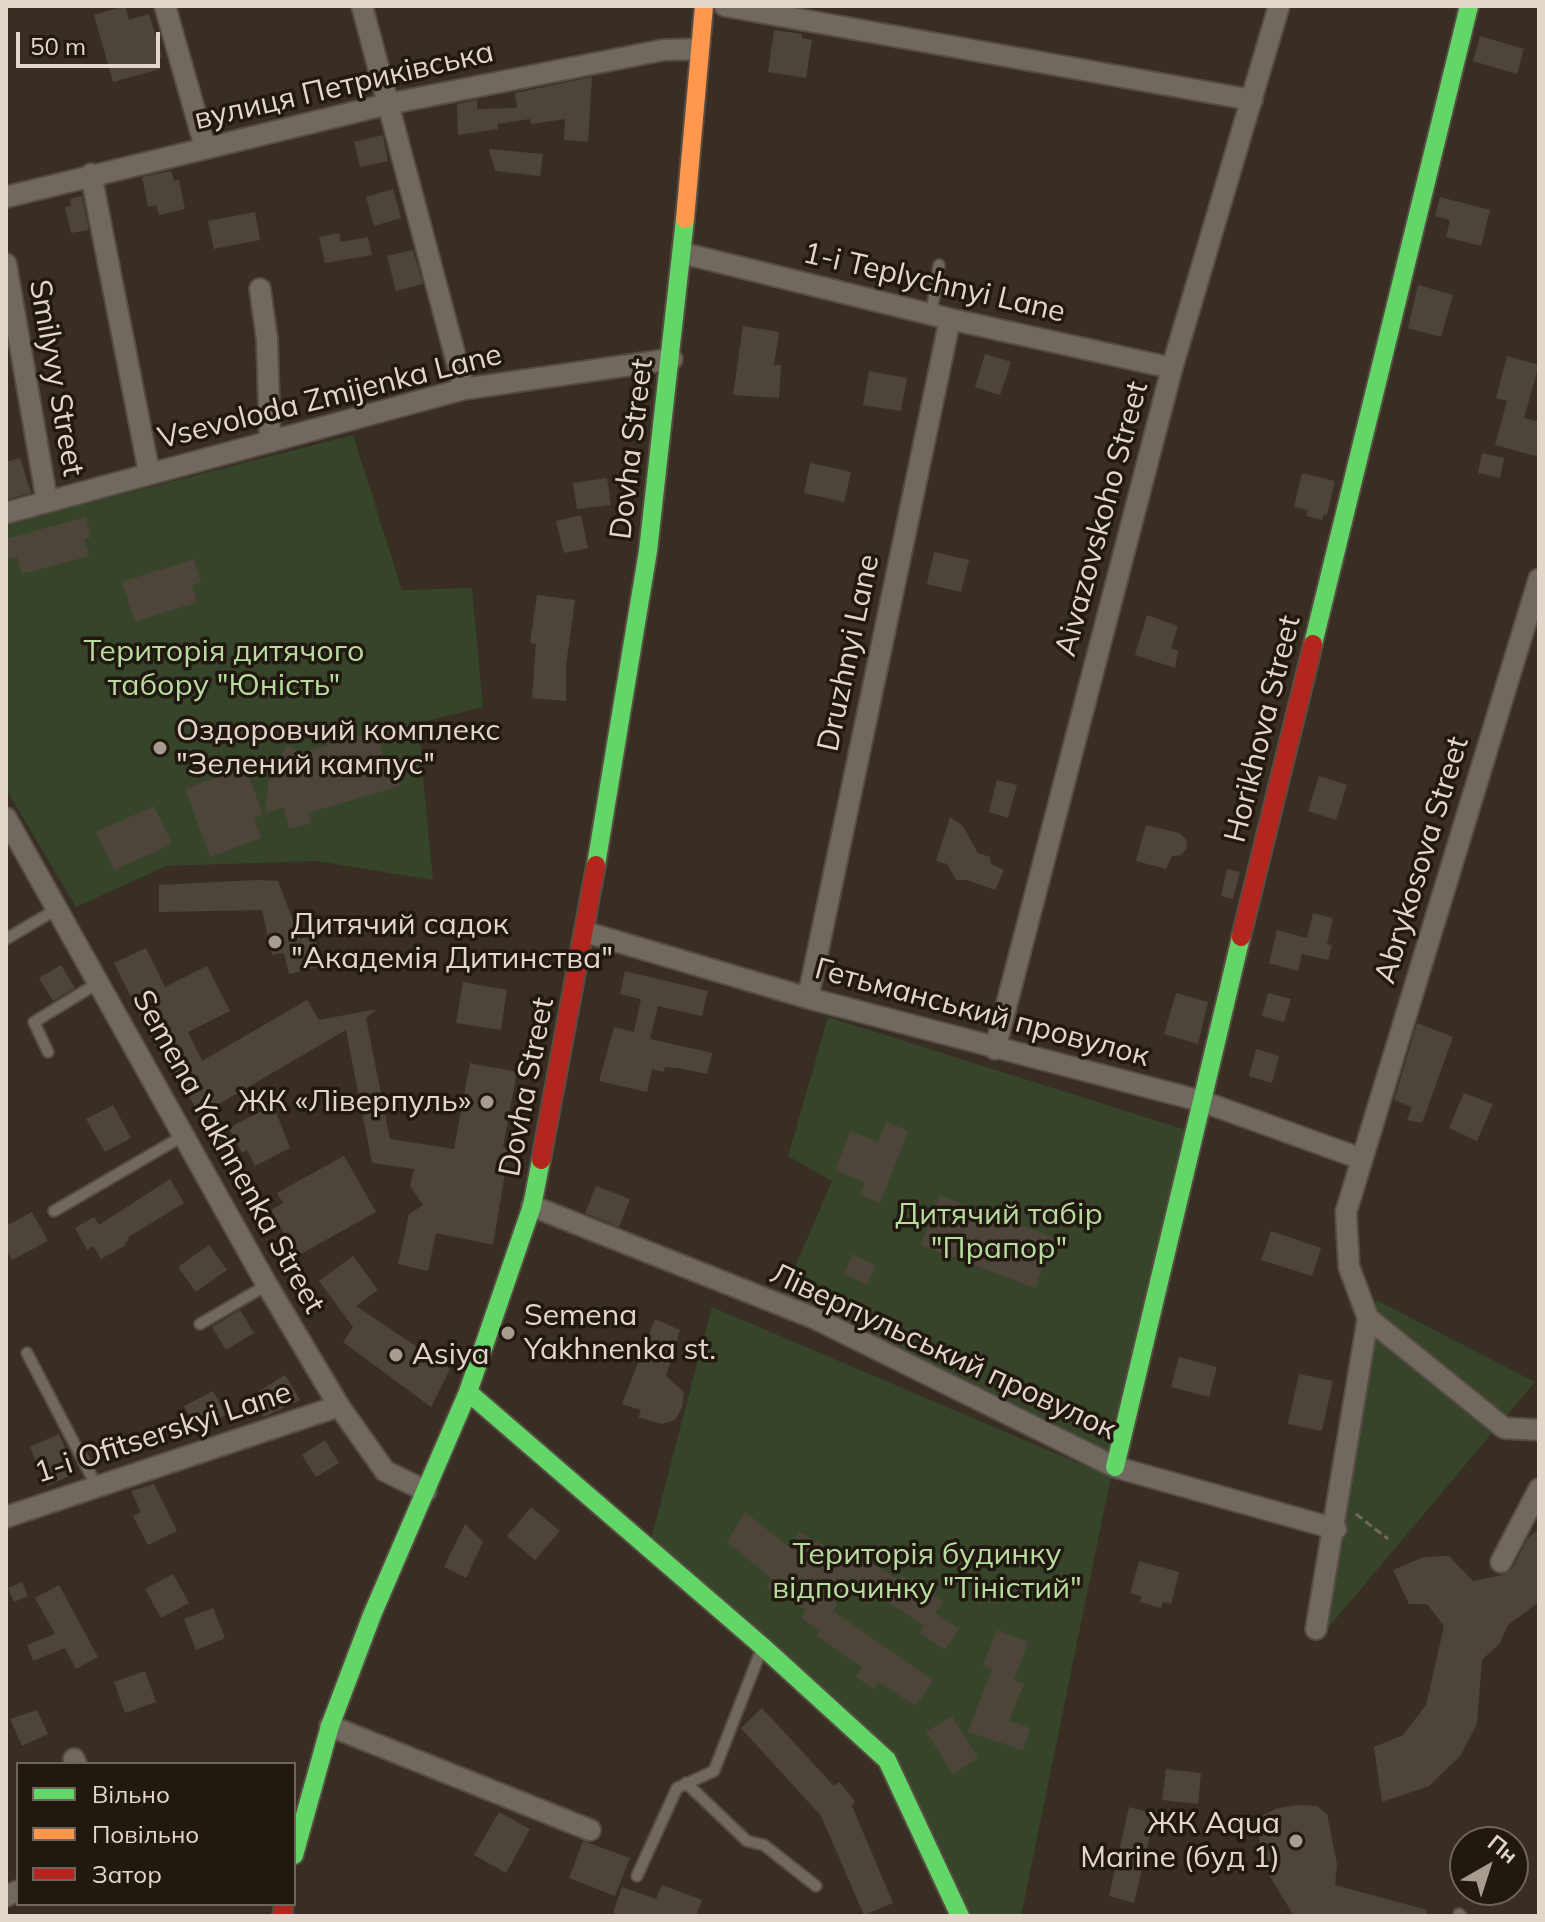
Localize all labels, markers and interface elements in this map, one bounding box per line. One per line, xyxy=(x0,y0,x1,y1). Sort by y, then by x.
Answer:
scale bar xyxy=(20,16,164,66)
text: 50 m xyxy=(30,31,86,61)
street label: вулиця Петриківська xyxy=(191,34,497,138)
street label: 1-i Teplychnyi Lane xyxy=(799,235,1069,331)
street label: Smilyvy Street xyxy=(21,277,91,479)
street label: Vsevoloda Zmijenka Lane xyxy=(154,337,506,457)
street label: Dovha Street xyxy=(603,357,661,541)
street label: Aivazovskoho Street xyxy=(1048,378,1156,660)
street label: Druzhnyi Lane xyxy=(811,551,887,755)
street label: Horikhova Street xyxy=(1217,612,1309,846)
park label: Територія дитячого табору "Юність" xyxy=(84,634,364,704)
place label: Оздоровчий комплекс "Зелений кампус" xyxy=(176,713,500,784)
street label: Abrykosova Street xyxy=(1367,732,1477,988)
marker: Оздоровчий комплекс "Зелений кампус" xyxy=(151,739,169,757)
place label: Дитячий садок "Академія Дитинства" xyxy=(291,907,613,978)
marker: Дитячий садок "Академія Дитинства" xyxy=(266,933,284,951)
street label: Гетьманський провулок xyxy=(811,951,1153,1075)
street label: Semena Yakhnenka Street xyxy=(124,984,332,1320)
street label: Dovha Street xyxy=(492,994,562,1180)
place label: ЖК «Ліверпуль» xyxy=(238,1084,471,1120)
marker: ЖК «Ліверпуль» xyxy=(478,1093,496,1111)
park label: Дитячий табір "Прапор" xyxy=(895,1197,1103,1268)
street label: Ліверпульський провулок xyxy=(764,1256,1122,1448)
place label: Semena Yakhnenka st. xyxy=(524,1298,716,1368)
marker: Semena Yakhnenka st. xyxy=(499,1324,517,1342)
place label: Asiya xyxy=(412,1337,490,1373)
marker: Asiya xyxy=(387,1346,405,1364)
street label: 1-i Ofitserskyi Lane xyxy=(30,1375,296,1491)
park label: Територія будинку відпочинку "Тіністий" xyxy=(772,1537,1082,1608)
legend xyxy=(16,1762,296,1906)
text: Вільно xyxy=(92,1779,170,1809)
place label: ЖК Aqua Marine (буд 1) xyxy=(1080,1806,1280,1876)
text: Повільно xyxy=(92,1819,199,1849)
north arrow xyxy=(1449,1826,1529,1906)
text: Пн xyxy=(1482,1828,1524,1869)
marker: ЖК Aqua Marine (буд 1) xyxy=(1287,1832,1305,1850)
text: Затор xyxy=(92,1859,162,1889)

